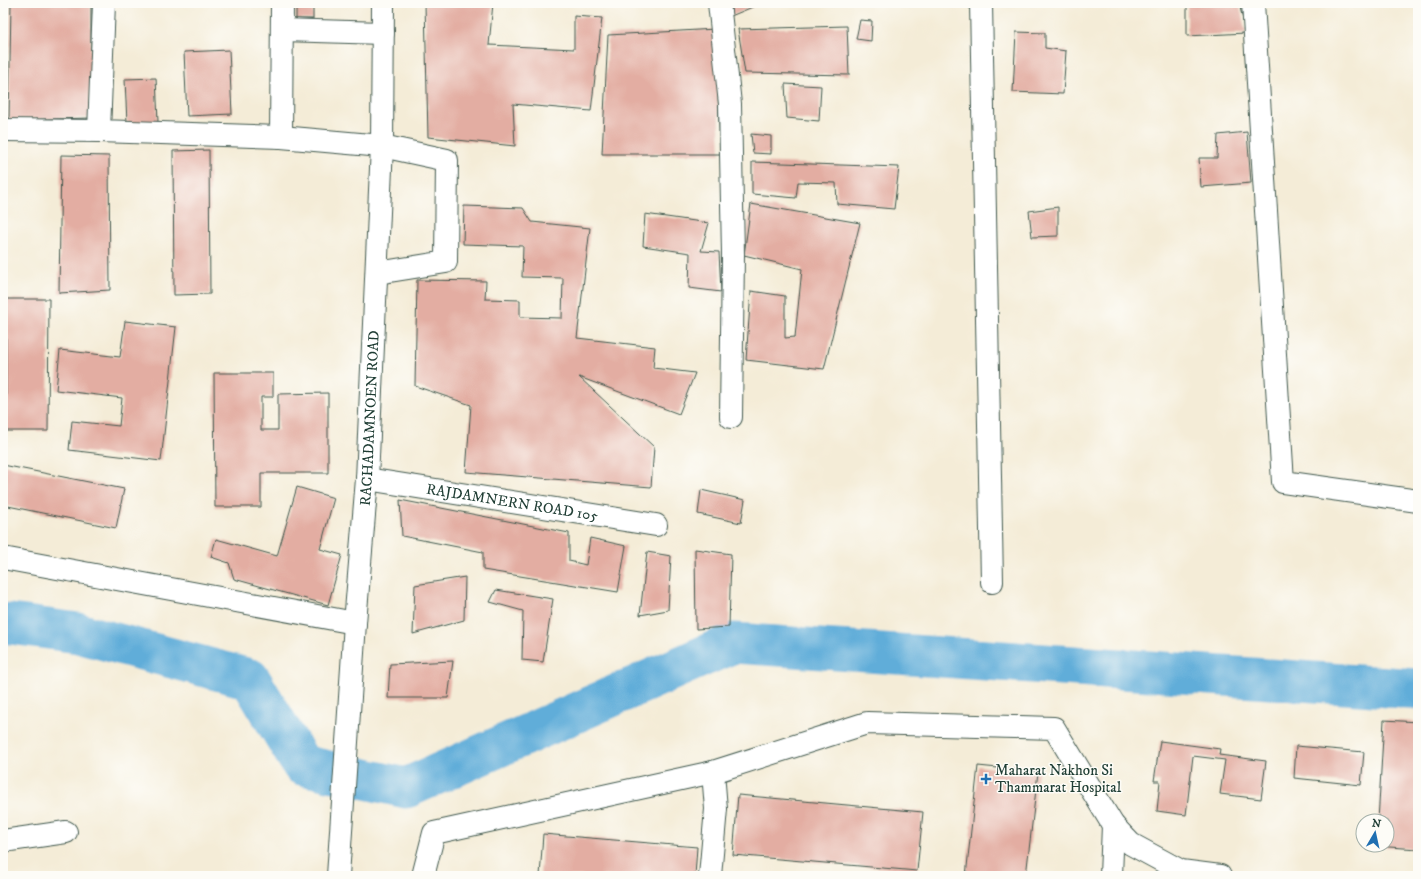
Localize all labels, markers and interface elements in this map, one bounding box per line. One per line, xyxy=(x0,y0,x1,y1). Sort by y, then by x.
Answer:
street label: RACHADAMNOEN ROAD xyxy=(355,330,383,507)
street label: RAJDAMNERN ROAD 105 xyxy=(425,479,600,525)
place label: Maharat Nakhon Si Thammarat Hospital xyxy=(995,761,1122,797)
marker: Maharat Nakhon Si Thammarat Hospital xyxy=(980,773,992,785)
north arrow xyxy=(1355,813,1395,853)
text: N xyxy=(1371,816,1382,832)

